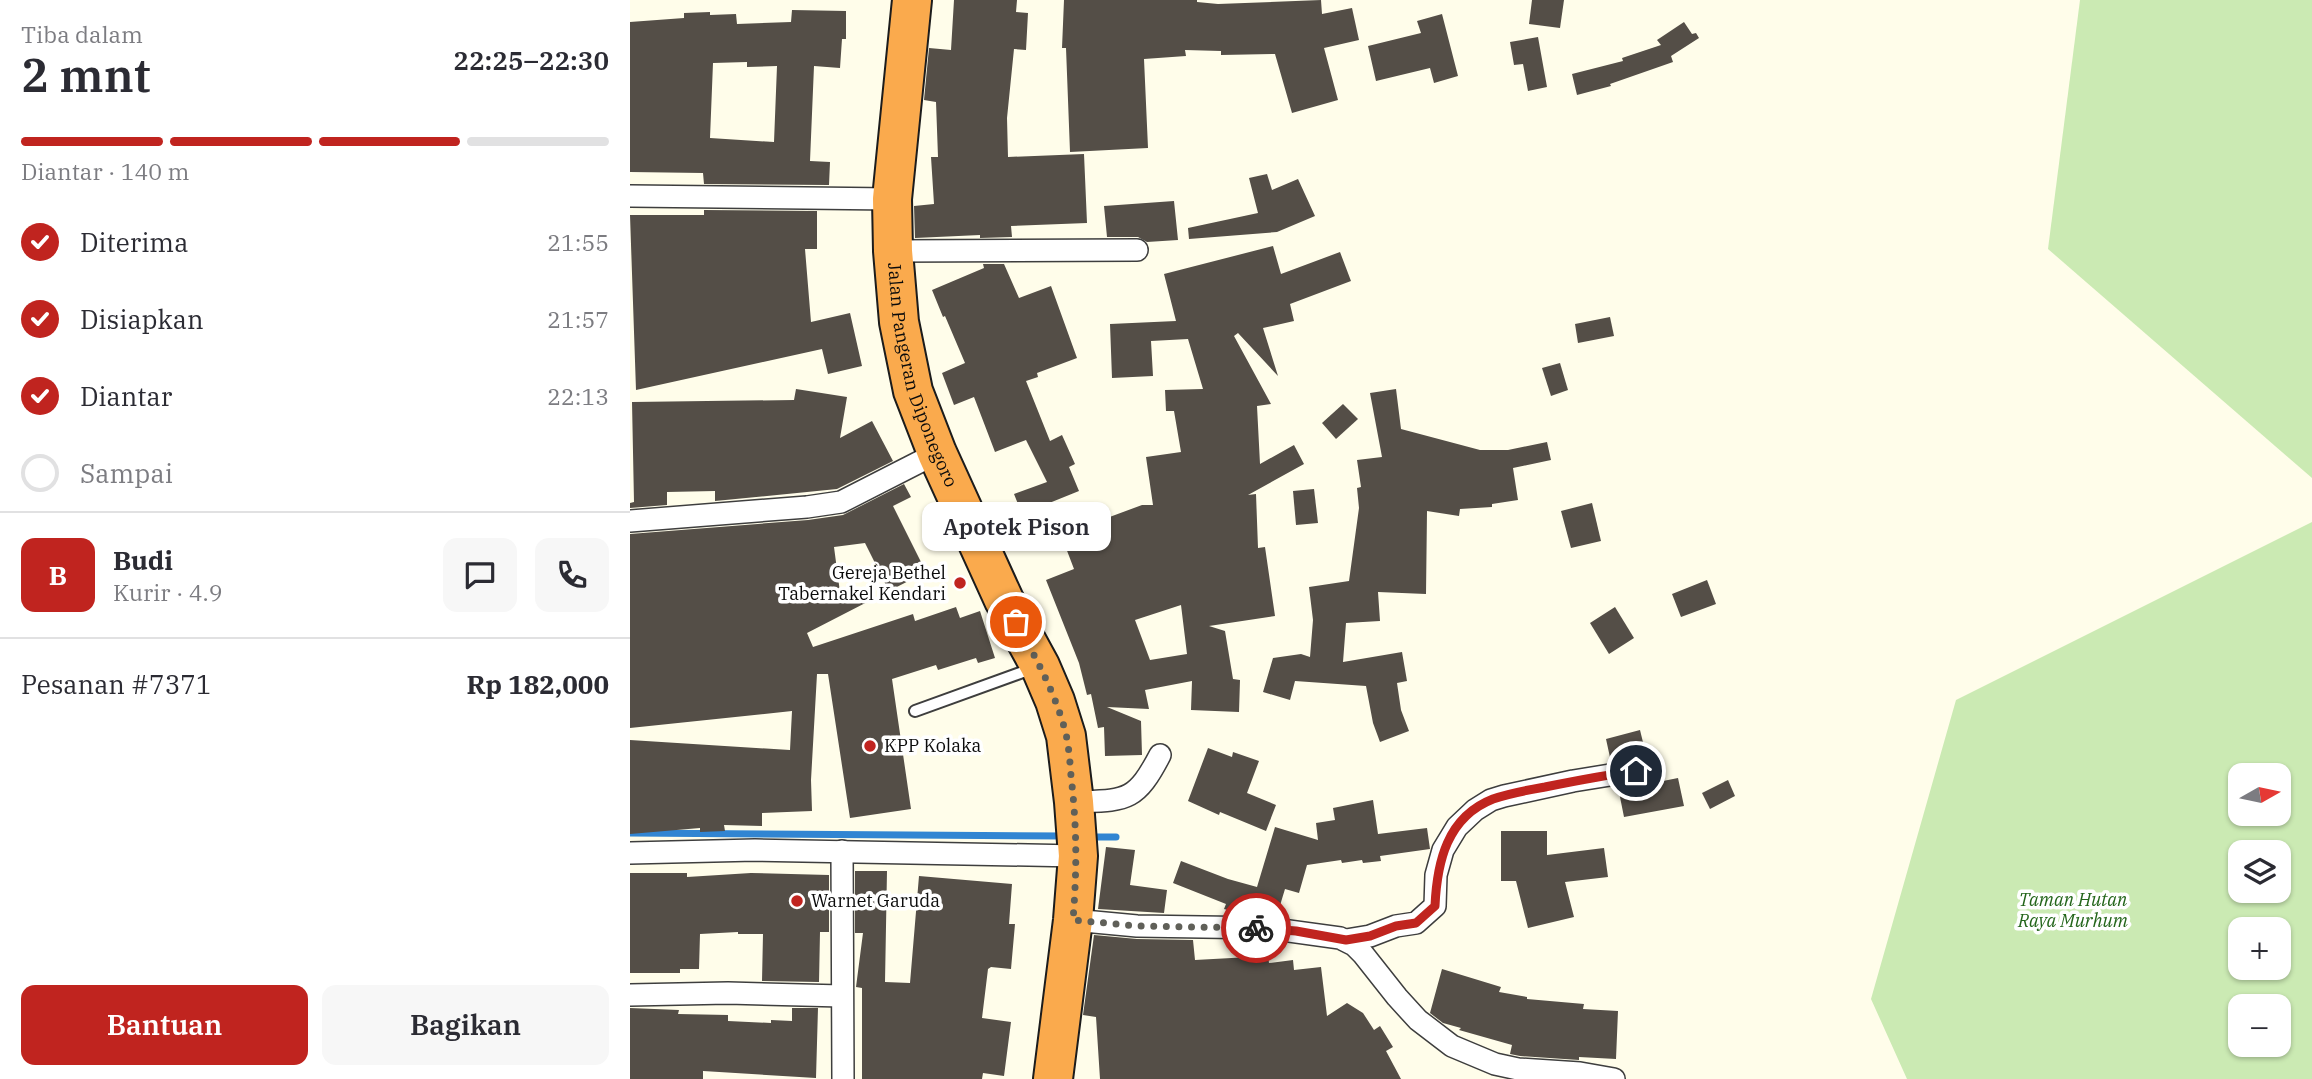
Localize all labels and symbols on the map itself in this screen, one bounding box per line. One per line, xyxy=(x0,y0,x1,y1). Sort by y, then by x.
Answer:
street label: Jalan Pangeran Diponegoro xyxy=(883,261,963,491)
callout: Apotek Pison xyxy=(922,503,1110,552)
place label: Gereja Bethel Tabernakel Kendari xyxy=(778,561,946,605)
marker: Gereja Bethel Tabernakel Kendari xyxy=(952,575,968,591)
pin xyxy=(986,592,1046,652)
place label: KPP Kolaka xyxy=(884,734,982,757)
marker: KPP Kolaka xyxy=(862,738,878,754)
pin xyxy=(1606,741,1666,801)
north arrow xyxy=(2228,763,2291,826)
park label: Taman Hutan Raya Murhum xyxy=(2017,888,2128,932)
place label: Warnet Garuda xyxy=(811,889,940,912)
marker: Warnet Garuda xyxy=(789,893,805,909)
courier xyxy=(1221,893,1291,963)

